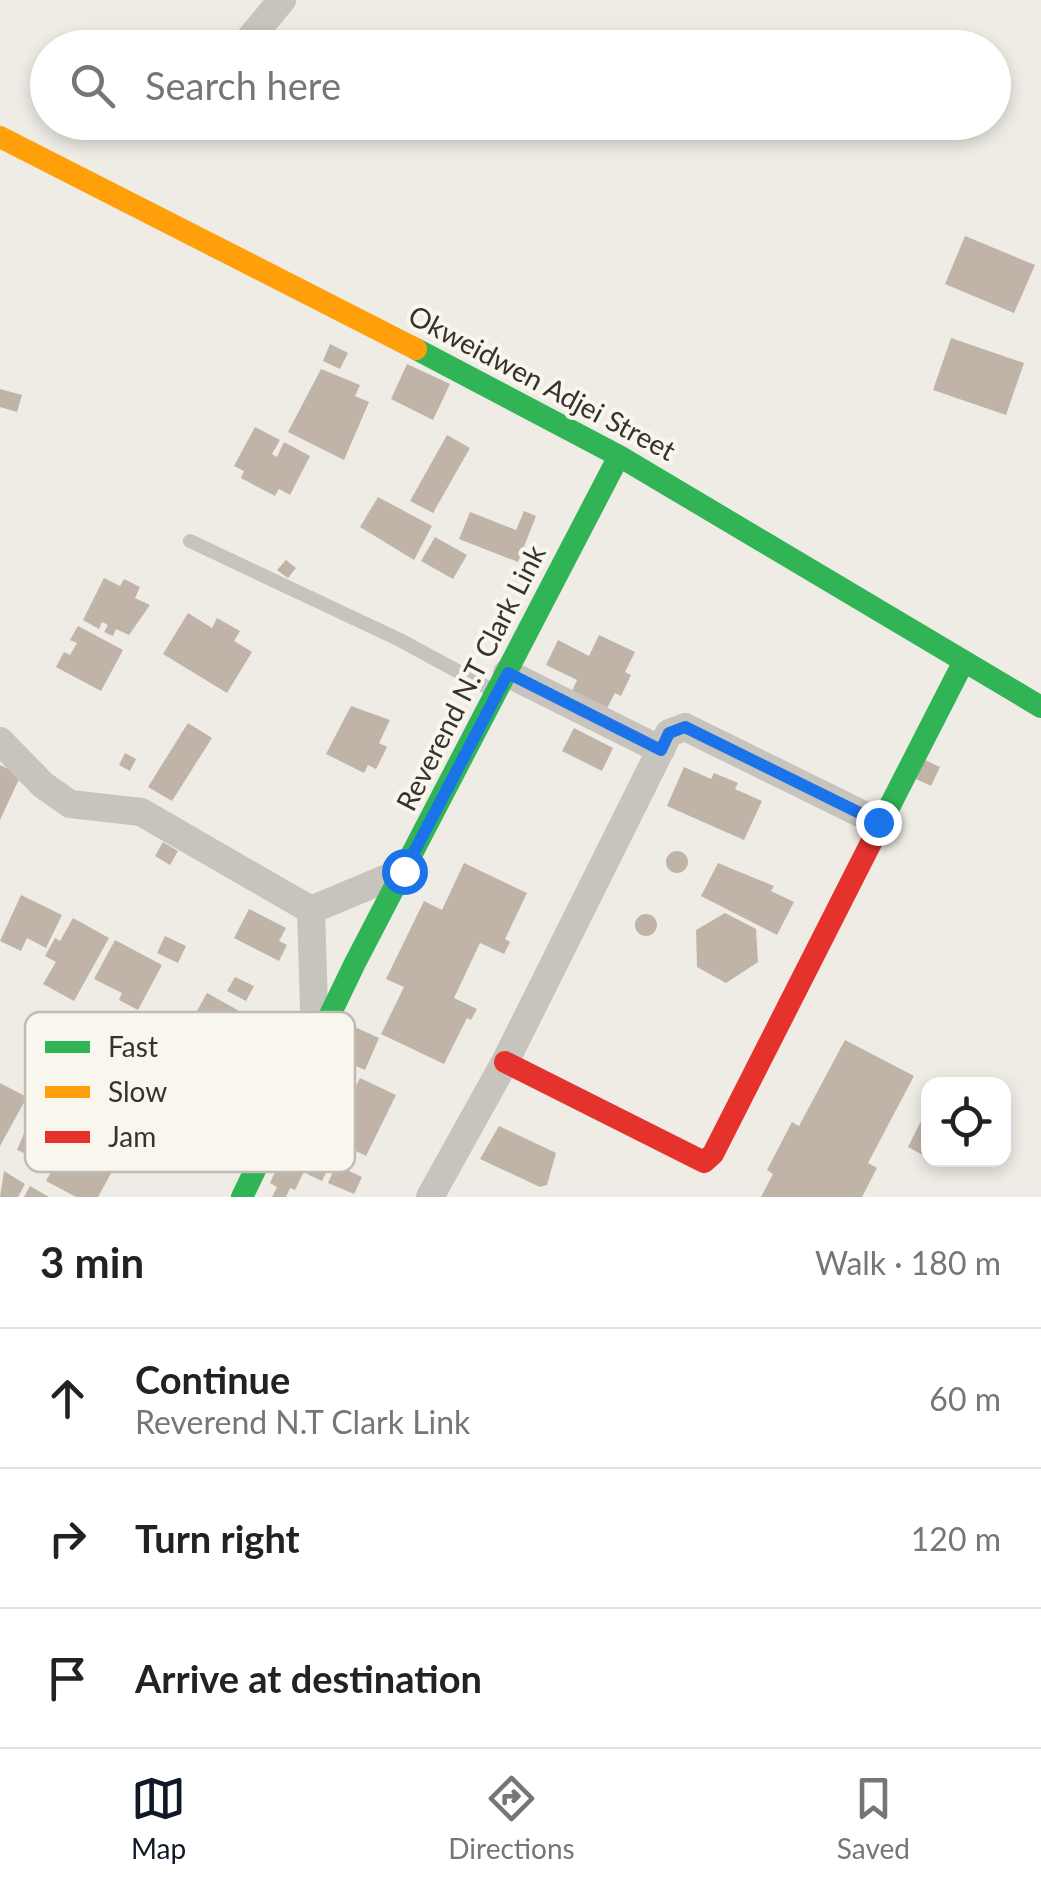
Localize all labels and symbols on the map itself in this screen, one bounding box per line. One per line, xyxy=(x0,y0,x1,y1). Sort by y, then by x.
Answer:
street label: Okweidwen Adjei Street xyxy=(403,297,682,467)
street label: Reverend N.T Clark Link xyxy=(388,538,552,816)
route end xyxy=(856,800,902,846)
route start xyxy=(382,849,428,895)
legend xyxy=(25,1012,355,1172)
text: Fast xyxy=(108,1029,158,1063)
text: Slow xyxy=(108,1074,167,1108)
text: Jam xyxy=(108,1119,156,1153)

